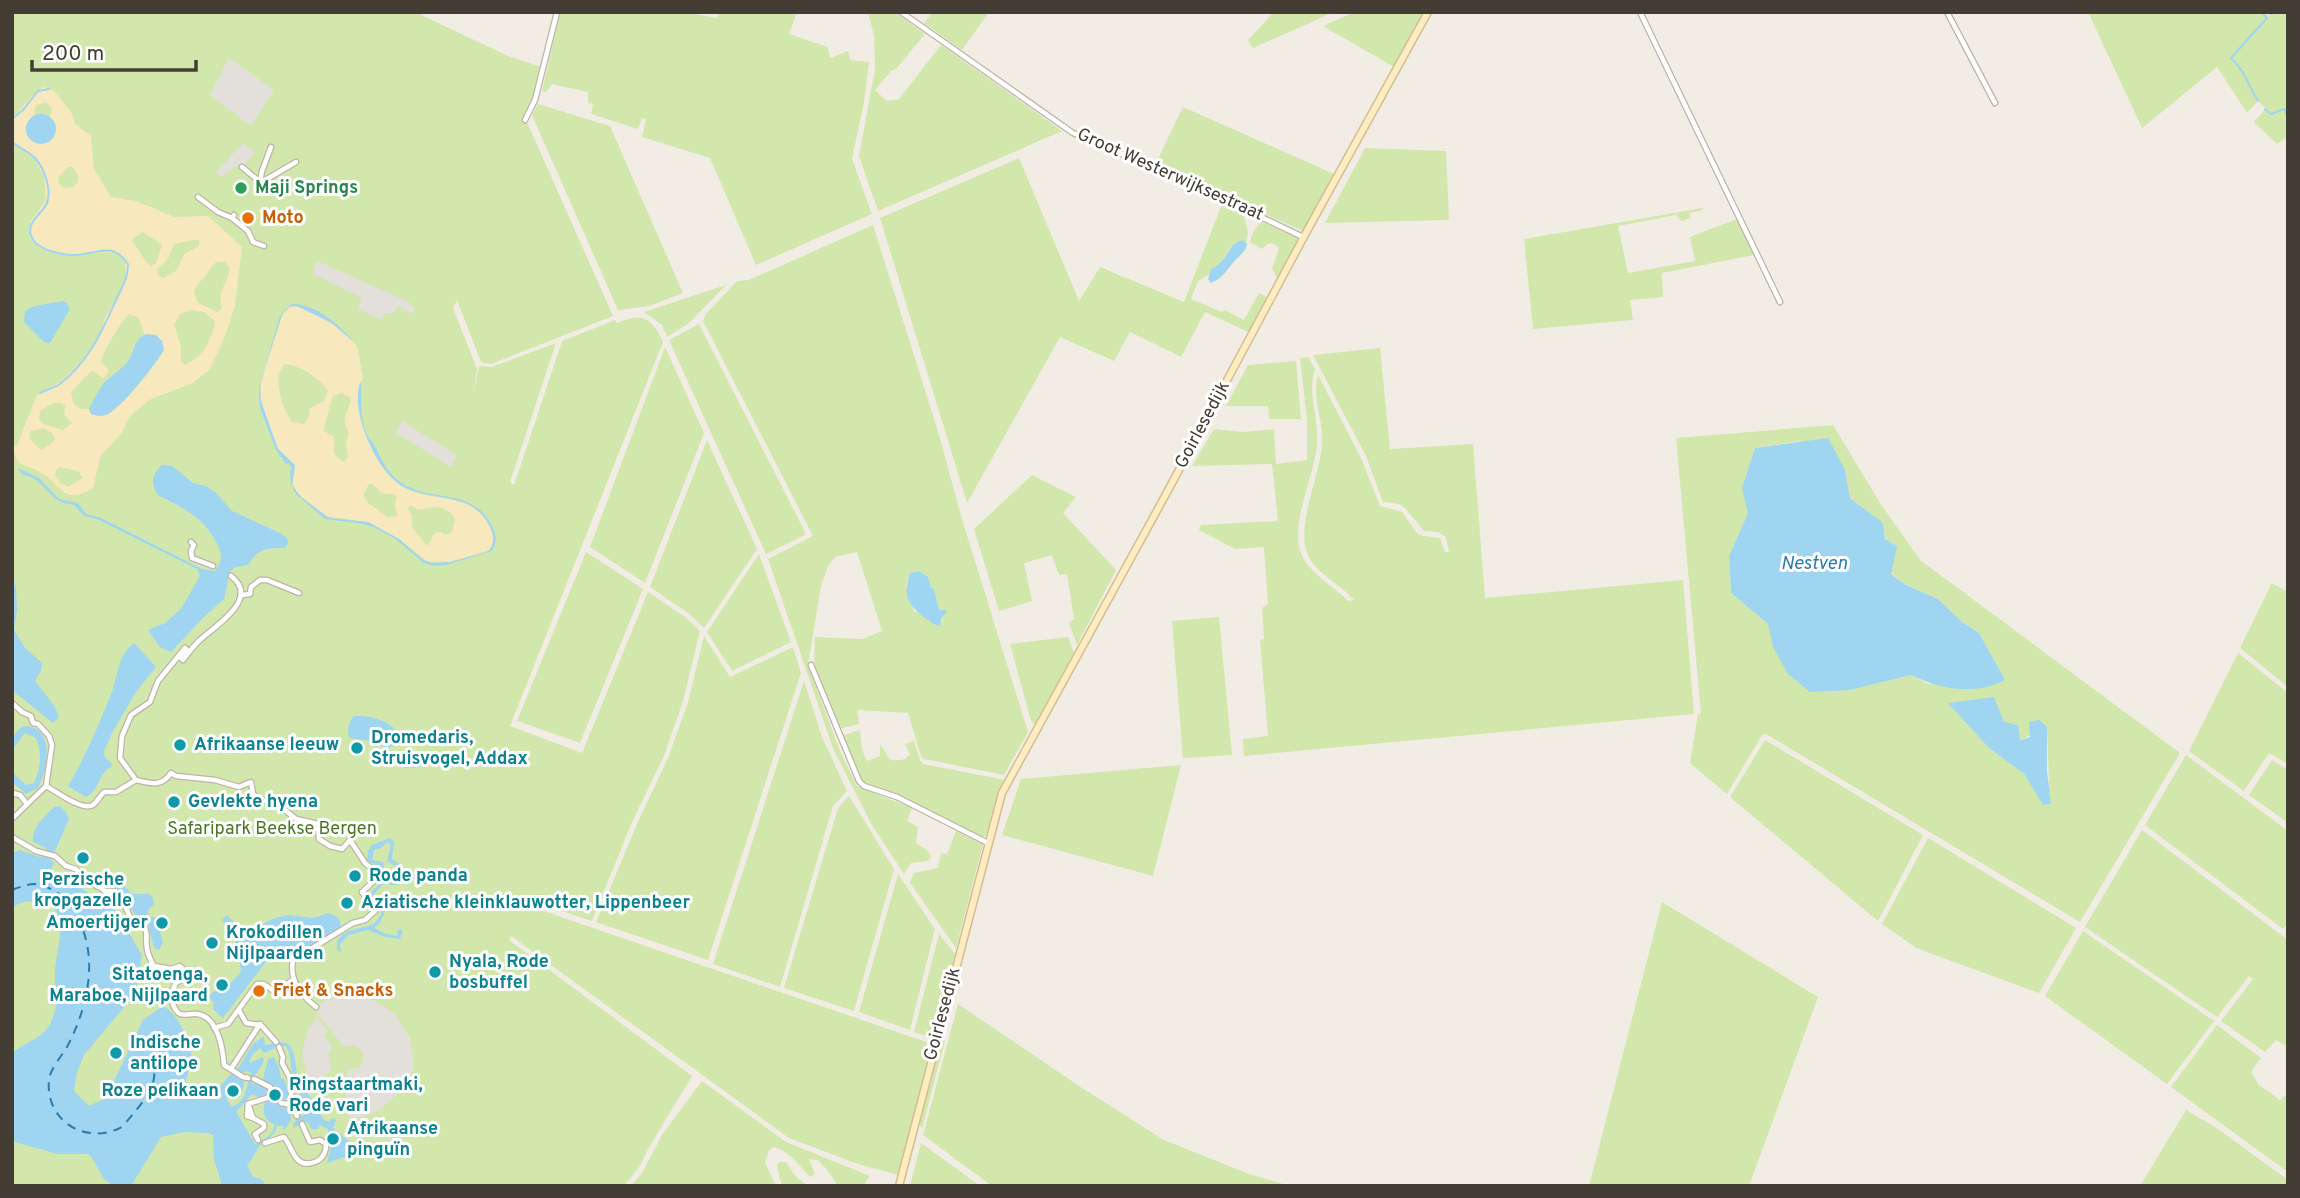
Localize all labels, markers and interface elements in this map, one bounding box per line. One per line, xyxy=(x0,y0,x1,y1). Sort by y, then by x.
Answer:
scale bar xyxy=(32,28,196,72)
text: 200 m xyxy=(42,41,104,68)
street label: Groot Westerwijksestraat xyxy=(1073,123,1267,227)
place label: Maji Springs xyxy=(255,177,358,200)
marker: Maji Springs xyxy=(233,180,249,196)
place label: Moto xyxy=(262,207,304,230)
marker: Moto xyxy=(240,210,256,226)
street label: Goirlesedijk xyxy=(1170,377,1236,473)
water label: Nestven xyxy=(1781,552,1848,576)
place label: Dromedaris, Struisvogel, Addax xyxy=(371,727,528,771)
place label: Afrikaanse leeuw xyxy=(194,734,339,757)
marker: Afrikaanse leeuw xyxy=(172,737,188,753)
marker: Dromedaris, Struisvogel, Addax xyxy=(349,740,365,756)
place label: Gevlekte hyena xyxy=(188,791,318,814)
marker: Gevlekte hyena xyxy=(166,794,182,810)
park label: Safaripark Beekse Bergen xyxy=(167,818,377,841)
marker: Perzische kropgazelle xyxy=(75,850,91,866)
place label: Rode panda xyxy=(369,865,468,888)
marker: Rode panda xyxy=(347,868,363,884)
place label: Perzische kropgazelle xyxy=(34,869,132,913)
place label: Aziatische kleinklauwotter, Lippenbeer xyxy=(361,892,690,915)
marker: Aziatische kleinklauwotter, Lippenbeer xyxy=(339,895,355,911)
place label: Amoertijger xyxy=(46,912,148,935)
marker: Amoertijger xyxy=(154,915,170,931)
place label: Krokodillen Nijlpaarden xyxy=(226,922,324,966)
marker: Krokodillen Nijlpaarden xyxy=(204,935,220,951)
place label: Nyala, Rode bosbuffel xyxy=(449,951,549,995)
place label: Sitatoenga, Maraboe, Nijlpaard xyxy=(49,964,208,1008)
marker: Nyala, Rode bosbuffel xyxy=(427,964,443,980)
street label: Goirlesedijk xyxy=(919,965,967,1063)
marker: Sitatoenga, Maraboe, Nijlpaard xyxy=(214,977,230,993)
place label: Friet & Snacks xyxy=(273,980,393,1003)
marker: Friet & Snacks xyxy=(251,983,267,999)
place label: Indische antilope xyxy=(130,1032,201,1076)
marker: Indische antilope xyxy=(108,1045,124,1061)
place label: Ringstaartmaki, Rode vari xyxy=(289,1074,423,1118)
place label: Roze pelikaan xyxy=(101,1080,219,1103)
marker: Roze pelikaan xyxy=(225,1083,241,1099)
marker: Ringstaartmaki, Rode vari xyxy=(267,1087,283,1103)
place label: Afrikaanse pinguïn xyxy=(347,1118,438,1162)
marker: Afrikaanse pinguïn xyxy=(325,1131,341,1147)

